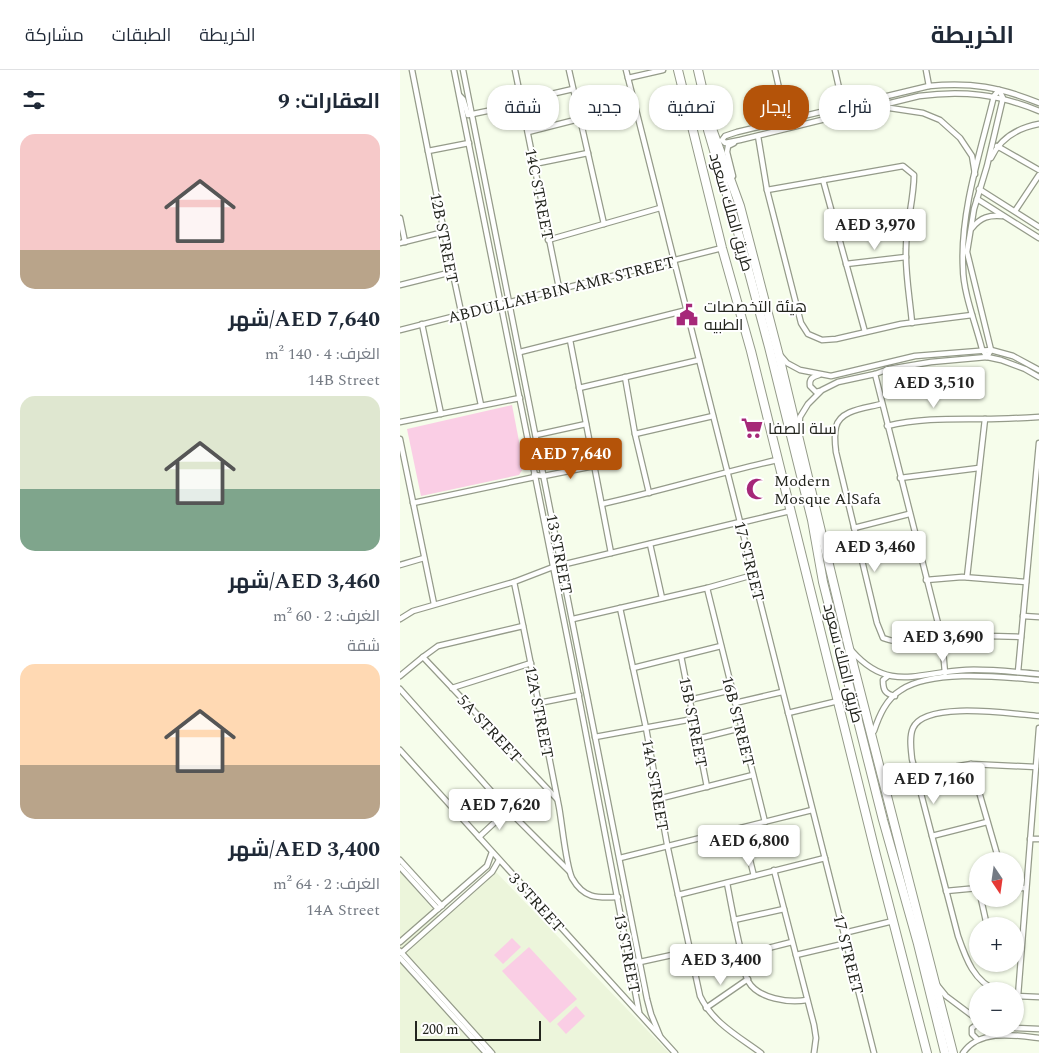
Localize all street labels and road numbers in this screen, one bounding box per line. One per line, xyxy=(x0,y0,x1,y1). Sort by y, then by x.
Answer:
street label: 14C STREET xyxy=(518,146,560,242)
street label: طريق الملك سعود xyxy=(703,150,759,274)
street label: 12B STREET xyxy=(423,191,465,286)
street label: ABDULLAH BIN AMR STREET xyxy=(445,250,678,330)
street label: 13 STREET xyxy=(539,512,579,597)
street label: 17 STREET xyxy=(728,519,771,604)
street label: طريق الملك سعود xyxy=(817,601,869,726)
street label: 12A STREET xyxy=(518,664,560,761)
street label: 16B STREET xyxy=(715,674,761,769)
street label: 15B STREET xyxy=(672,675,714,770)
street label: 5A STREET xyxy=(451,689,527,768)
street label: 14A STREET xyxy=(635,737,675,834)
street label: 3 STREET xyxy=(503,867,570,938)
street label: 13 STREET xyxy=(607,911,647,996)
street label: 17 STREET xyxy=(827,912,870,997)

